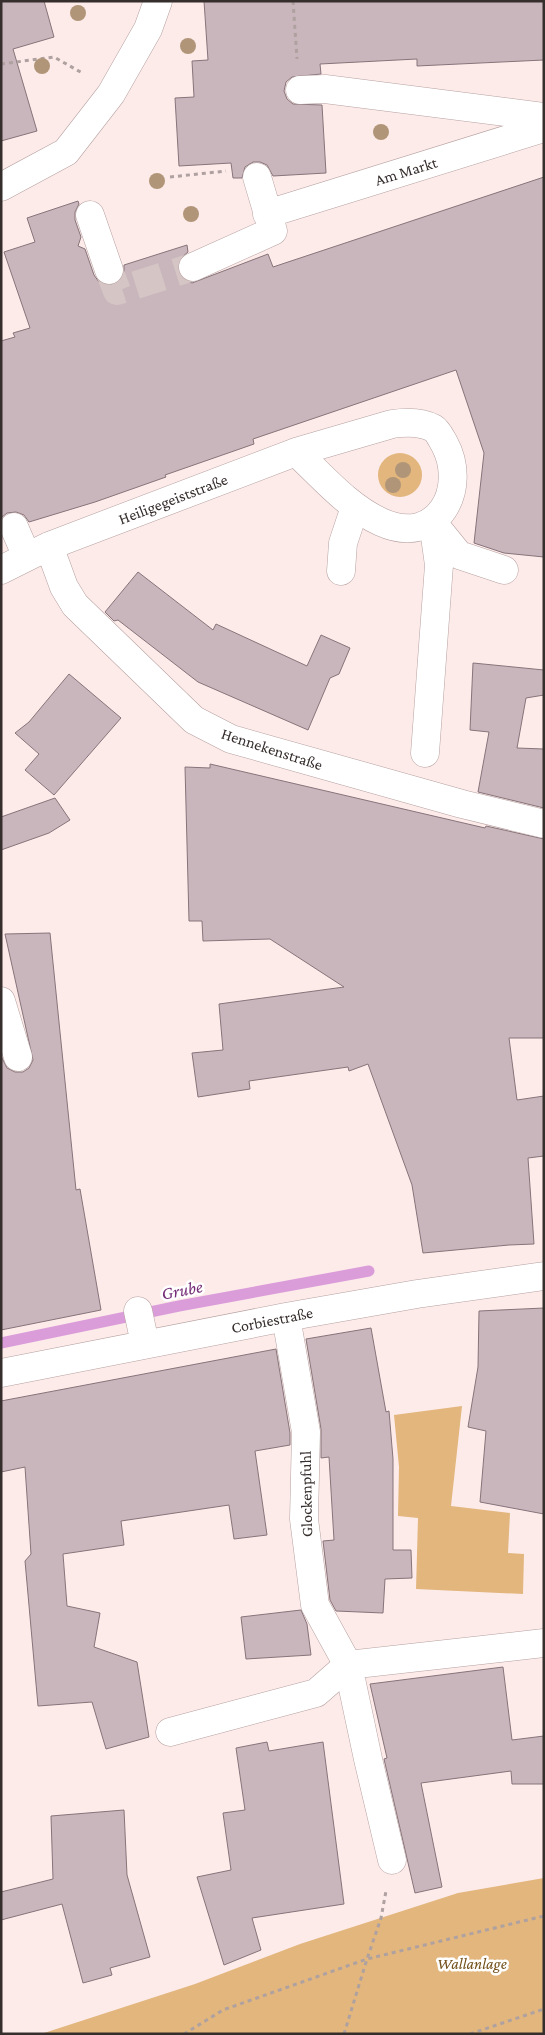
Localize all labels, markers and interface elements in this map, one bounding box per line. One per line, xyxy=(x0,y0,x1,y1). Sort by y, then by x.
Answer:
street label: Am Markt xyxy=(373,153,440,189)
street label: Heiligegeiststraße xyxy=(116,470,230,529)
street label: Hennekenstraße xyxy=(219,725,325,773)
water label: Grube xyxy=(160,1276,204,1304)
street label: Corbiestraße xyxy=(230,1304,314,1336)
street label: Glockenpfuhl xyxy=(297,1451,316,1537)
park label: Wallanlage xyxy=(437,1955,507,1973)

